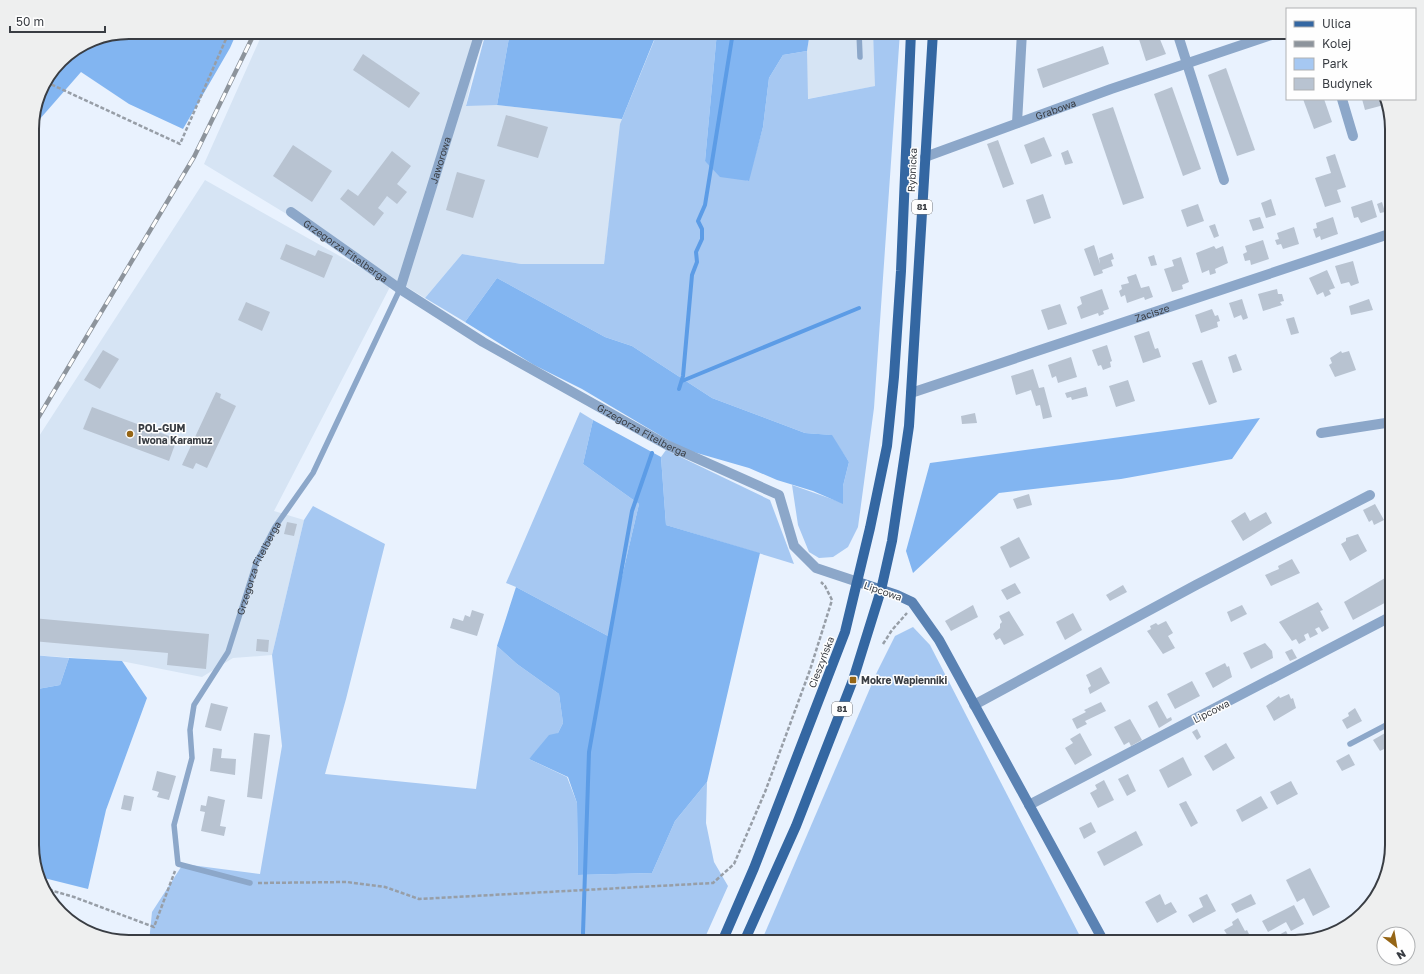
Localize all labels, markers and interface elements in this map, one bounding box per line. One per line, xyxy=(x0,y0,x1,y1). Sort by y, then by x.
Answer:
scale bar xyxy=(10,8,105,34)
legend xyxy=(1286,8,1416,100)
text: 50 m xyxy=(16,14,44,29)
text: Ulica xyxy=(1322,16,1351,31)
text: Kolej xyxy=(1322,36,1351,51)
text: Park xyxy=(1322,56,1348,71)
text: Budynek xyxy=(1322,76,1373,91)
street label: Grabowa xyxy=(1034,96,1077,122)
street label: Jaworowa xyxy=(427,135,453,185)
street label: Rybnicka xyxy=(905,148,919,192)
road number: 81 xyxy=(912,200,932,214)
street label: Grzegorza Fitelberga xyxy=(301,217,390,285)
street label: Zacisze xyxy=(1133,301,1171,324)
street label: Grzegorza Fitelberga xyxy=(595,401,689,459)
place label: POL-GUM Iwona Karamuz xyxy=(138,422,212,446)
marker: POL-GUM Iwona Karamuz xyxy=(125,429,135,439)
street label: Grzegorza Fitelberga xyxy=(234,519,283,616)
street label: Lipcowa xyxy=(862,579,904,603)
street label: Cieszyńska xyxy=(806,635,836,689)
place label: Mokre Wapienniki xyxy=(861,674,948,686)
marker: Mokre Wapienniki xyxy=(848,675,858,685)
street label: Lipcowa xyxy=(1191,697,1231,725)
road number: 81 xyxy=(832,702,852,716)
north arrow xyxy=(1376,926,1416,966)
text: N xyxy=(1394,947,1408,963)

